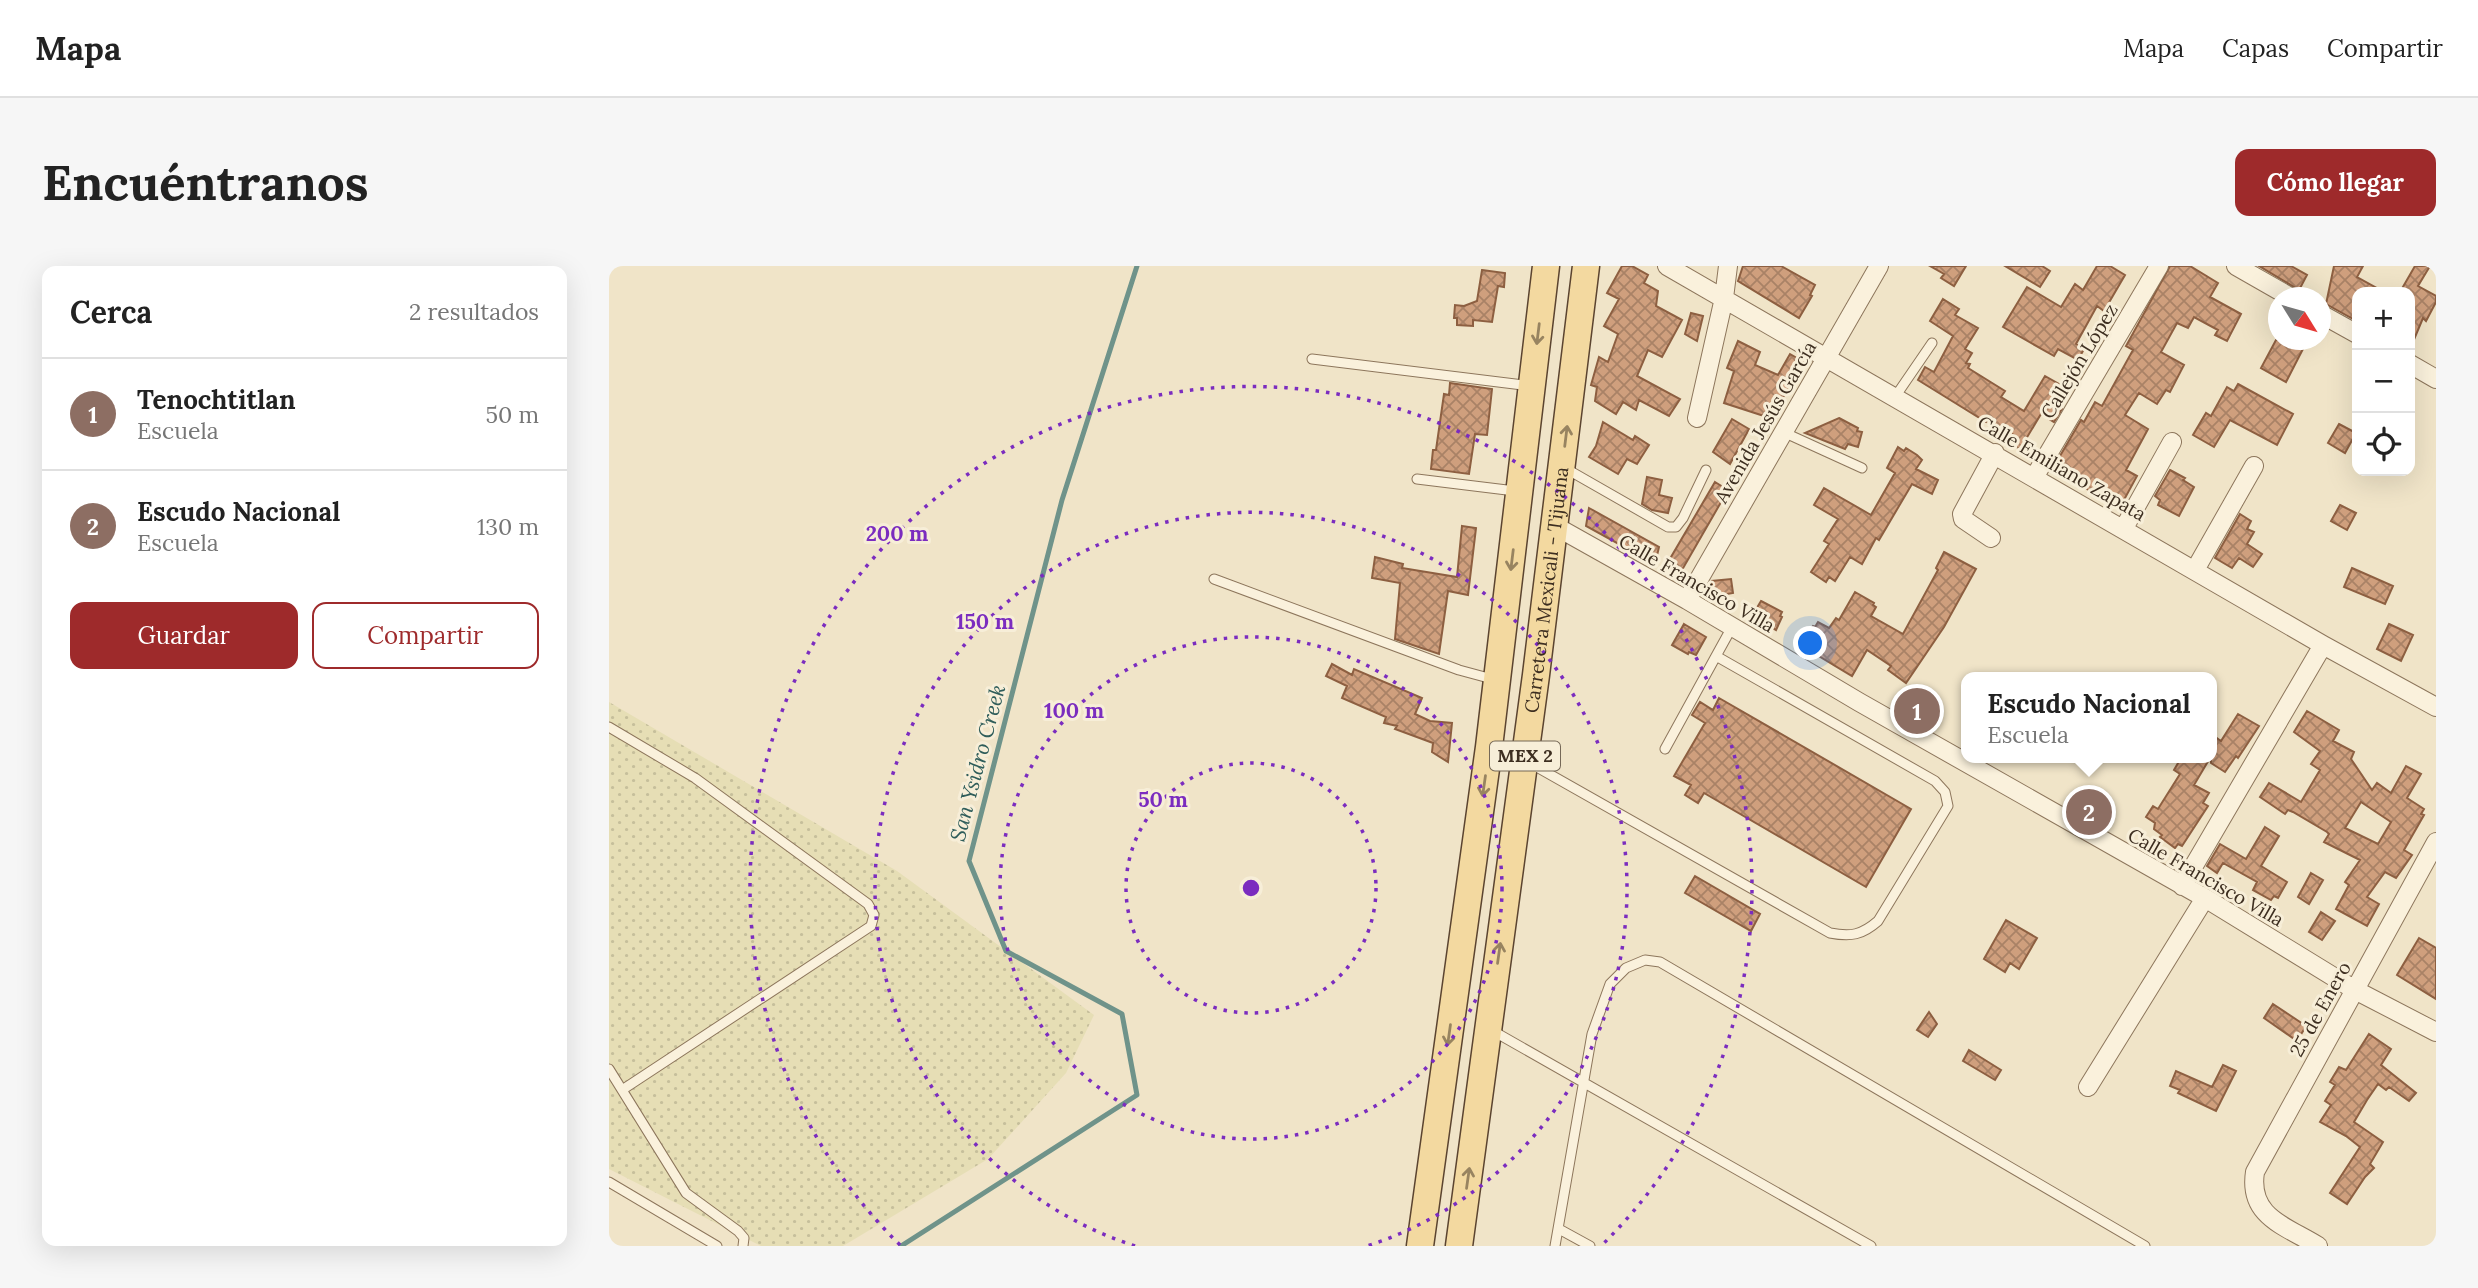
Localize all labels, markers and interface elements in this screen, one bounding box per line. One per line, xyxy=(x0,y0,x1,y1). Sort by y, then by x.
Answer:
text: Mapa xyxy=(35,27,121,69)
text: Mapa xyxy=(2123,33,2184,64)
text: Capas xyxy=(2222,33,2289,64)
text: Compartir xyxy=(2327,33,2443,64)
button: Cómo llegar xyxy=(2235,149,2436,216)
text: Encuéntranos xyxy=(42,151,369,213)
north arrow xyxy=(2268,287,2331,350)
map controls xyxy=(2352,287,2415,476)
button: + xyxy=(2352,287,2415,350)
text: Cerca xyxy=(70,293,152,331)
text: 2 resultados xyxy=(409,297,539,326)
street label: Callejón López xyxy=(2035,299,2123,423)
one-way arrow xyxy=(1532,322,1545,345)
street label: Avenida Jesús García xyxy=(1708,337,1821,508)
button: − xyxy=(2352,350,2415,413)
text: Tenochtitlan xyxy=(137,383,296,416)
text: 1 xyxy=(88,400,98,429)
text: 50 m xyxy=(486,400,539,429)
street label: Calle Emiliano Zapata xyxy=(1974,410,2151,526)
button: locate xyxy=(2352,413,2415,476)
text: Escuela xyxy=(137,416,219,445)
one-way arrow xyxy=(1559,425,1572,448)
street label: Carretera Mexicali - Tijuana xyxy=(1519,465,1573,714)
text: Escudo Nacional xyxy=(137,495,340,528)
text: 2 xyxy=(87,512,99,541)
text: 130 m xyxy=(477,512,539,541)
text: 200 m xyxy=(866,520,928,547)
text: Escuela xyxy=(137,528,219,557)
street label: Calle Francisco Villa xyxy=(1615,529,1780,638)
one-way arrow xyxy=(1506,548,1519,571)
button: Guardar xyxy=(70,602,298,669)
button: Compartir xyxy=(312,602,539,669)
text: 150 m xyxy=(956,608,1014,635)
your location xyxy=(1793,626,1827,660)
popup xyxy=(1961,672,2217,763)
water label: San Ysidro Creek xyxy=(944,681,1011,844)
pin: 1 xyxy=(1894,685,1940,737)
text: Escudo Nacional xyxy=(1987,687,2191,720)
text: 100 m xyxy=(1044,697,1104,724)
text: Escuela xyxy=(1987,720,2069,749)
road number: MEX 2 xyxy=(1490,742,1560,770)
one-way arrow xyxy=(1477,774,1490,796)
text: 50 m xyxy=(1138,786,1188,813)
pin: 2 xyxy=(2066,786,2112,838)
street label: Calle Francisco Villa xyxy=(2124,823,2289,932)
centre of rings xyxy=(1239,876,1263,900)
one-way arrow xyxy=(1492,942,1505,965)
street label: 25 de Enero xyxy=(2284,957,2356,1061)
one-way arrow xyxy=(1443,1023,1456,1046)
one-way arrow xyxy=(1462,1168,1475,1190)

